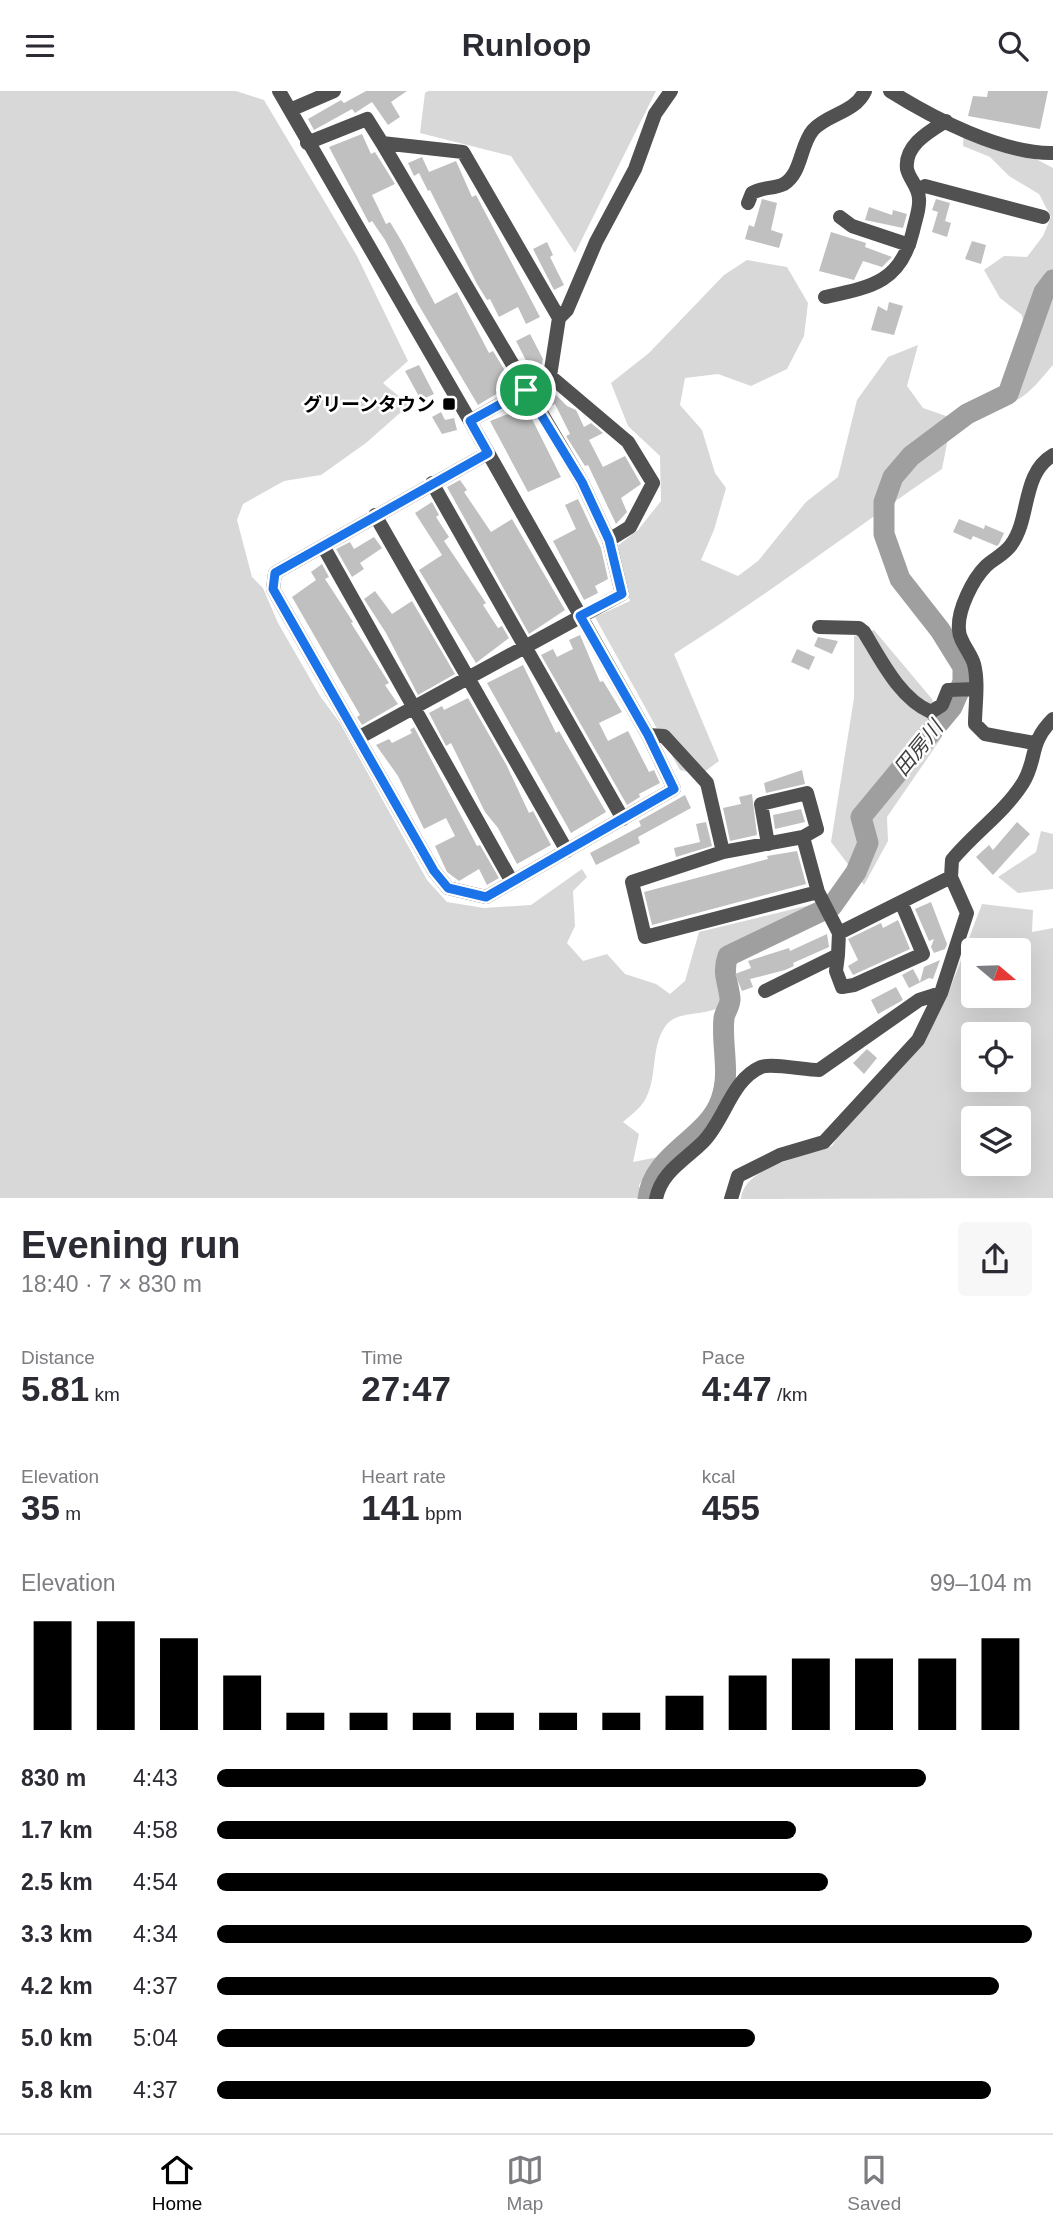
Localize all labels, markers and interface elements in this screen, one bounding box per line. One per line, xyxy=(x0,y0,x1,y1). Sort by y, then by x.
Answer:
icon: menu xyxy=(21,27,59,65)
text: Runloop xyxy=(462,27,591,63)
icon: search xyxy=(994,27,1032,65)
pin xyxy=(496,360,556,420)
icon: arrive xyxy=(507,371,545,409)
place label: グリーンタウン xyxy=(303,394,435,415)
marker: グリーンタウン xyxy=(441,396,457,412)
water label: 田房川 xyxy=(889,715,948,780)
north arrow xyxy=(961,938,1031,1008)
map controls xyxy=(961,938,1031,1176)
button: locate xyxy=(961,1022,1031,1092)
button: layers xyxy=(961,1106,1031,1176)
button: share xyxy=(958,1222,1032,1296)
text: Evening run xyxy=(21,1224,241,1266)
text: 18:40 · 7 × 830 m xyxy=(21,1271,202,1297)
text: Distance xyxy=(21,1347,95,1368)
text: Time xyxy=(361,1347,403,1368)
text: Pace xyxy=(702,1347,745,1368)
text: 5.81 xyxy=(21,1369,89,1408)
text: 27:47 xyxy=(361,1369,451,1408)
text: 4:47 xyxy=(702,1369,772,1408)
text: km xyxy=(89,1384,120,1405)
text: /km xyxy=(772,1384,808,1405)
text: Elevation xyxy=(21,1466,99,1487)
text: Heart rate xyxy=(361,1466,446,1487)
text: kcal xyxy=(702,1466,735,1487)
text: 35 xyxy=(21,1488,60,1527)
text: 141 xyxy=(361,1488,420,1527)
text: 455 xyxy=(702,1488,760,1527)
text: m xyxy=(60,1503,81,1524)
text: bpm xyxy=(420,1503,462,1524)
text: Elevation xyxy=(21,1570,116,1596)
text: 99–104 m xyxy=(930,1570,1032,1596)
text: 830 m xyxy=(21,1765,86,1791)
text: 4:43 xyxy=(133,1765,178,1791)
text: 1.7 km xyxy=(21,1817,93,1843)
text: 4:58 xyxy=(133,1817,178,1843)
text: 2.5 km xyxy=(21,1869,93,1895)
text: 4:54 xyxy=(133,1869,178,1895)
text: 3.3 km xyxy=(21,1921,93,1947)
text: 4:34 xyxy=(133,1921,178,1947)
text: 4.2 km xyxy=(21,1973,93,1999)
text: 4:37 xyxy=(133,1973,178,1999)
text: 5.0 km xyxy=(21,2025,93,2051)
text: 5:04 xyxy=(133,2025,178,2051)
text: 5.8 km xyxy=(21,2077,93,2103)
text: 4:37 xyxy=(133,2077,178,2103)
tab: Home xyxy=(152,2151,202,2215)
tab: Map xyxy=(506,2151,544,2215)
tab: Saved xyxy=(847,2151,901,2215)

